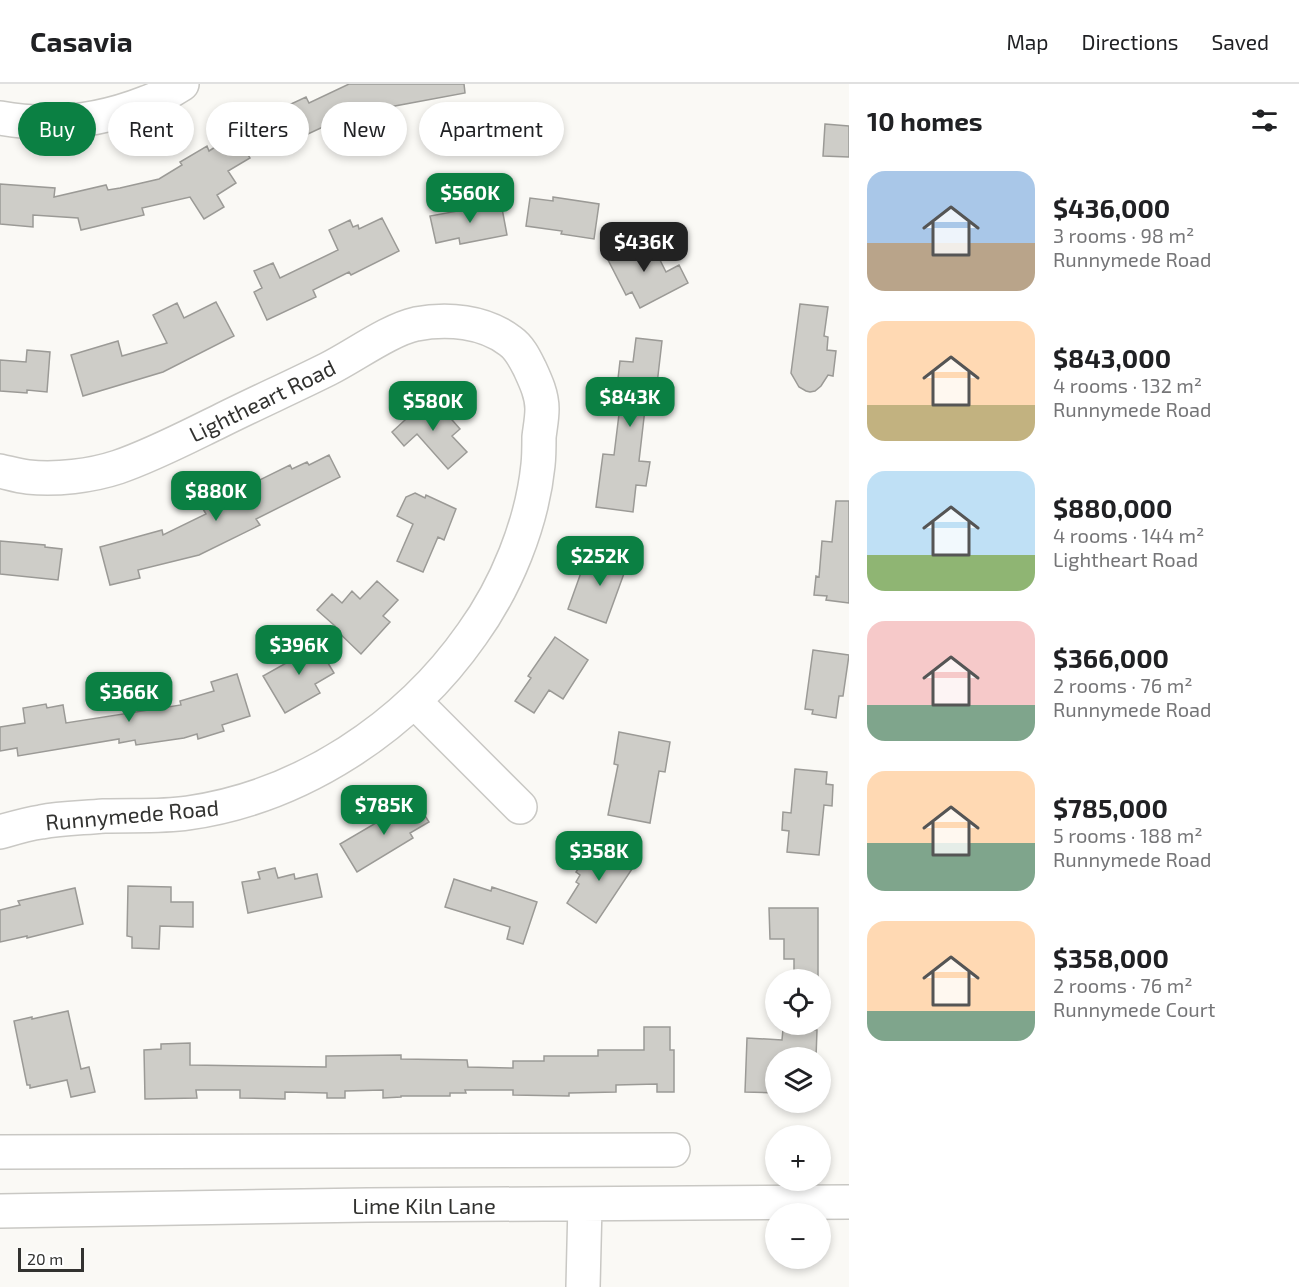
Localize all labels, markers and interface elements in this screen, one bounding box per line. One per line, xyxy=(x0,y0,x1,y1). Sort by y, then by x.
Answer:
text: Casavia xyxy=(30,24,133,58)
text: Map xyxy=(1006,29,1049,54)
text: Directions xyxy=(1082,29,1178,54)
text: Saved xyxy=(1211,29,1269,54)
chip: Buy xyxy=(18,102,96,156)
chip: Rent xyxy=(108,102,194,156)
chip: Filters xyxy=(206,102,309,156)
chip: New xyxy=(321,102,407,156)
chip: Apartment xyxy=(419,102,564,156)
icon: filters xyxy=(1248,104,1281,137)
text: 10 homes xyxy=(867,105,983,136)
pin: $560K xyxy=(428,173,512,224)
text: $560K xyxy=(440,180,500,204)
text: $436,000 xyxy=(1053,192,1170,223)
icon: home xyxy=(915,195,987,267)
pin: $436K xyxy=(602,222,686,273)
text: 3 rooms · 98 m² xyxy=(1053,223,1194,247)
text: $436K xyxy=(614,229,674,253)
text: Runnymede Road xyxy=(1053,247,1212,271)
text: $843,000 xyxy=(1053,342,1171,373)
icon: home xyxy=(915,345,987,417)
street label: Lightheart Road xyxy=(185,353,339,447)
text: 4 rooms · 132 m² xyxy=(1053,373,1202,397)
pin: $843K xyxy=(588,377,672,428)
pin: $580K xyxy=(391,381,475,432)
text: $843K xyxy=(600,384,660,408)
text: $580K xyxy=(403,388,463,412)
text: Runnymede Road xyxy=(1053,397,1212,421)
pin: $880K xyxy=(174,471,258,522)
text: $880K xyxy=(185,478,247,502)
text: $880,000 xyxy=(1053,492,1172,523)
icon: home xyxy=(915,495,987,567)
text: 4 rooms · 144 m² xyxy=(1053,523,1204,547)
pin: $252K xyxy=(558,536,642,587)
text: $252K xyxy=(571,543,629,567)
text: Lightheart Road xyxy=(1053,547,1198,571)
pin: $396K xyxy=(257,625,341,676)
text: $396K xyxy=(269,632,329,656)
text: $366,000 xyxy=(1053,642,1169,673)
icon: home xyxy=(915,645,987,717)
pin: $366K xyxy=(87,672,171,723)
text: 2 rooms · 76 m² xyxy=(1053,673,1192,697)
text: $366K xyxy=(99,679,159,703)
text: Runnymede Road xyxy=(1053,697,1212,721)
pin: $785K xyxy=(342,785,426,836)
text: $785K xyxy=(355,792,413,816)
text: $785,000 xyxy=(1053,792,1168,823)
street label: Runnymede Road xyxy=(44,793,220,835)
icon: home xyxy=(915,795,987,867)
text: 5 rooms · 188 m² xyxy=(1053,823,1202,847)
pin: $358K xyxy=(557,831,641,882)
text: $358K xyxy=(569,838,629,862)
text: Runnymede Road xyxy=(1053,847,1212,871)
text: $358,000 xyxy=(1053,942,1169,973)
icon: home xyxy=(915,945,987,1017)
map controls xyxy=(765,969,831,1269)
button: locate xyxy=(765,969,831,1035)
text: 2 rooms · 76 m² xyxy=(1053,973,1192,997)
text: Runnymede Court xyxy=(1053,997,1215,1021)
button: layers xyxy=(765,1047,831,1113)
button: + xyxy=(765,1125,831,1191)
street label: Lime Kiln Lane xyxy=(352,1192,496,1218)
button: − xyxy=(765,1203,831,1269)
scale bar xyxy=(18,1245,84,1272)
text: 20 m xyxy=(27,1249,63,1268)

